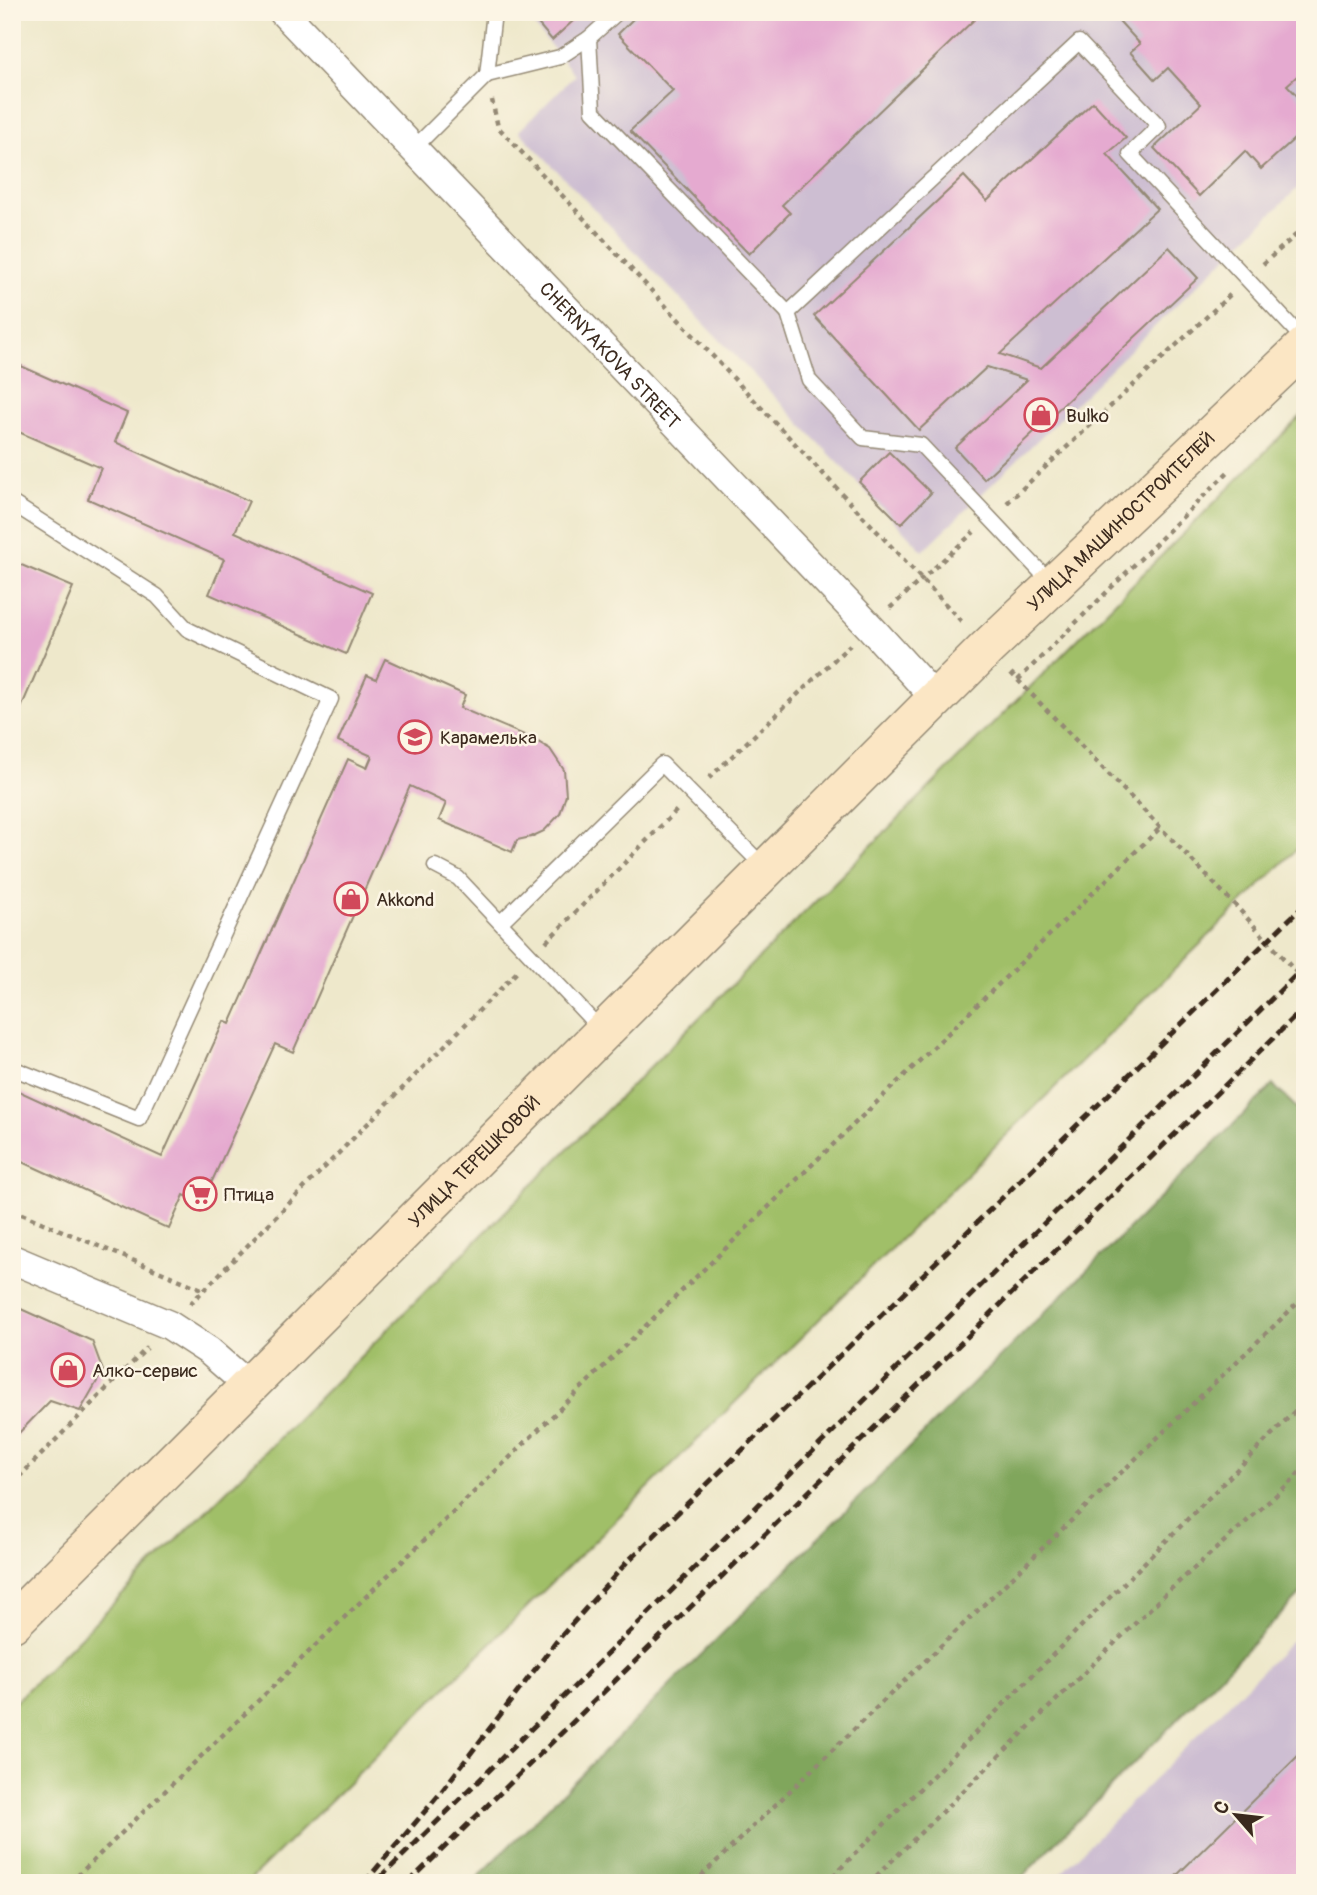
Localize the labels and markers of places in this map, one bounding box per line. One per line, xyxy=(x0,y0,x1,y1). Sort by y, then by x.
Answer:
shop icon: Bulko xyxy=(1022,396,1060,434)
place label: Bulko xyxy=(1066,404,1109,428)
school or university icon: Карамелька xyxy=(396,718,434,756)
place label: Карамелька xyxy=(440,726,537,750)
shop icon: Akkond xyxy=(332,880,370,918)
place label: Akkond xyxy=(376,888,434,912)
supermarket icon: Птица xyxy=(181,1175,219,1213)
place label: Птица xyxy=(224,1183,274,1207)
shop icon: Алко-сервис xyxy=(49,1351,87,1389)
place label: Алко-сервис xyxy=(92,1359,198,1383)

